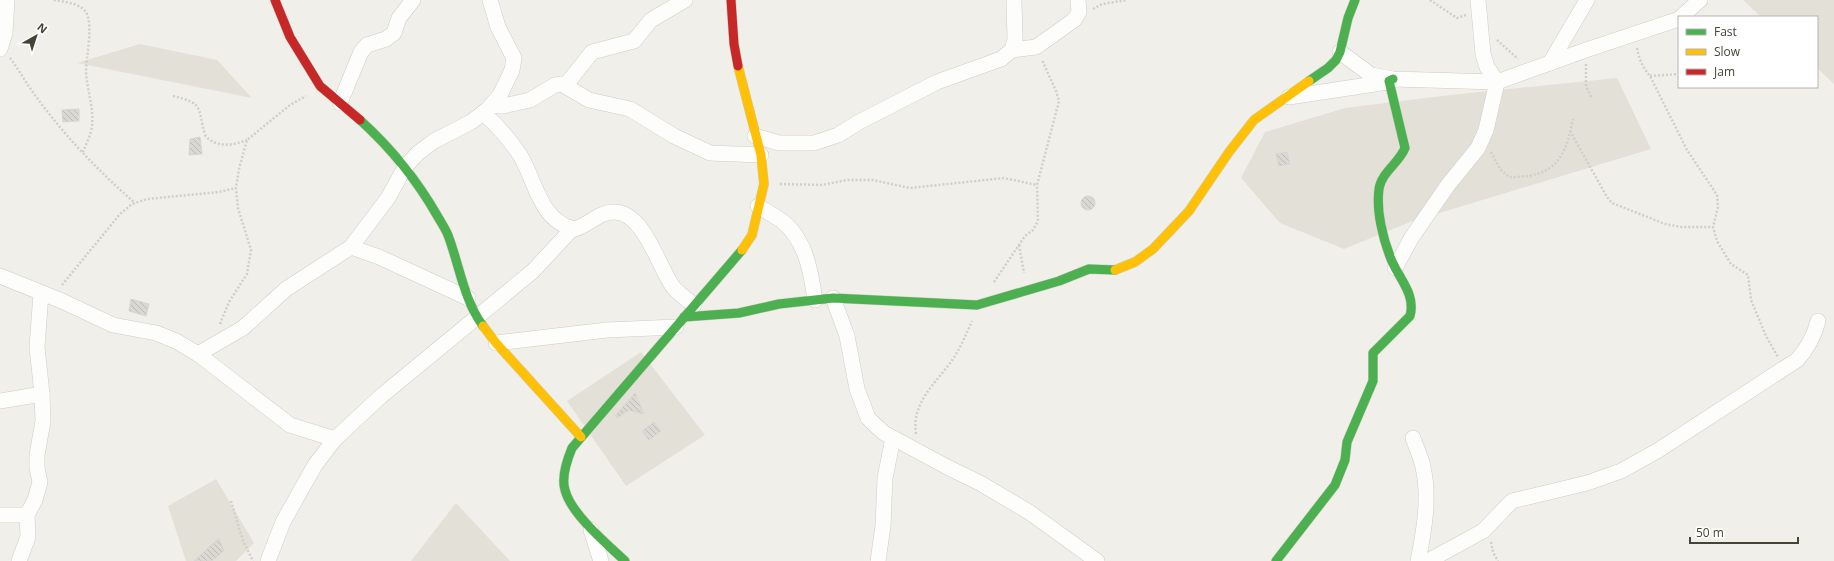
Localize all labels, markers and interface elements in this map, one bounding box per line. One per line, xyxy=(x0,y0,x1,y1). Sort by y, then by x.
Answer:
north arrow xyxy=(16,16,56,56)
legend xyxy=(1678,16,1818,88)
text: N xyxy=(34,19,51,36)
text: Fast xyxy=(1714,23,1737,40)
text: Slow xyxy=(1714,43,1741,60)
text: Jam xyxy=(1713,63,1735,80)
scale bar xyxy=(1690,519,1798,545)
text: 50 m xyxy=(1696,524,1724,541)

